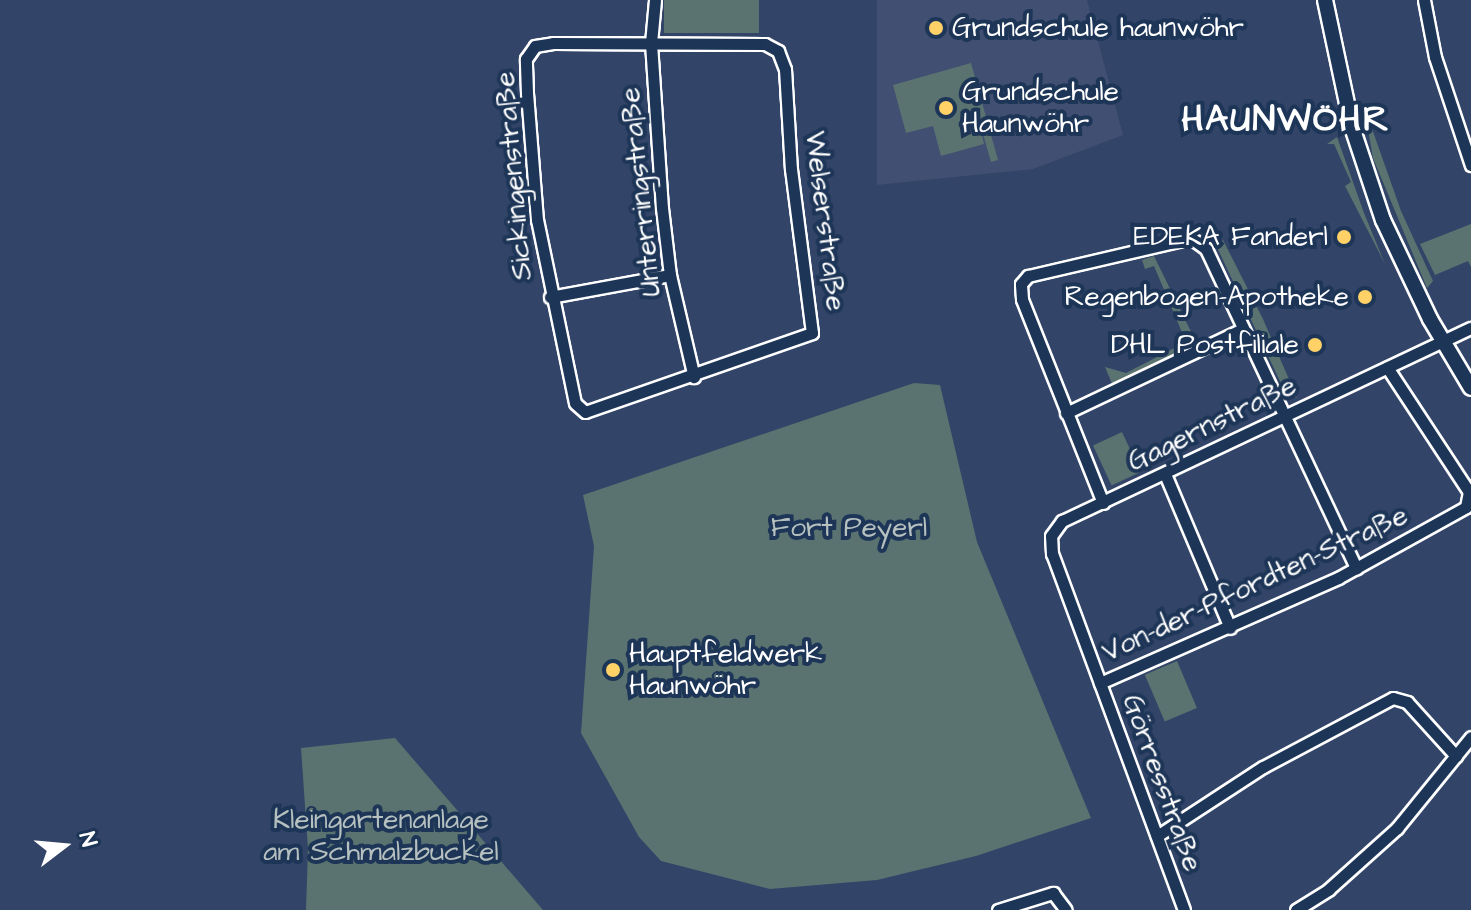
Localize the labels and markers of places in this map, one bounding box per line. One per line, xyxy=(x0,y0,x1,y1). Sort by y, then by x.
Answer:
place label: Grundschule haunwöhr xyxy=(952,11,1244,45)
marker: Grundschule haunwöhr xyxy=(927,19,945,37)
place label: Grundschule Haunwöhr xyxy=(962,75,1119,141)
marker: Grundschule Haunwöhr xyxy=(937,99,955,117)
place label: EDEKA Fanderl xyxy=(1134,220,1328,254)
marker: EDEKA Fanderl xyxy=(1335,228,1353,246)
place label: Regenbogen-Apotheke xyxy=(1065,280,1349,314)
marker: Regenbogen-Apotheke xyxy=(1356,288,1374,306)
place label: DHL Postfiliale xyxy=(1111,328,1299,362)
marker: DHL Postfiliale xyxy=(1306,336,1324,354)
place label: Hauptfeldwerk Haunwöhr xyxy=(629,637,822,703)
marker: Hauptfeldwerk Haunwöhr xyxy=(604,661,622,679)

